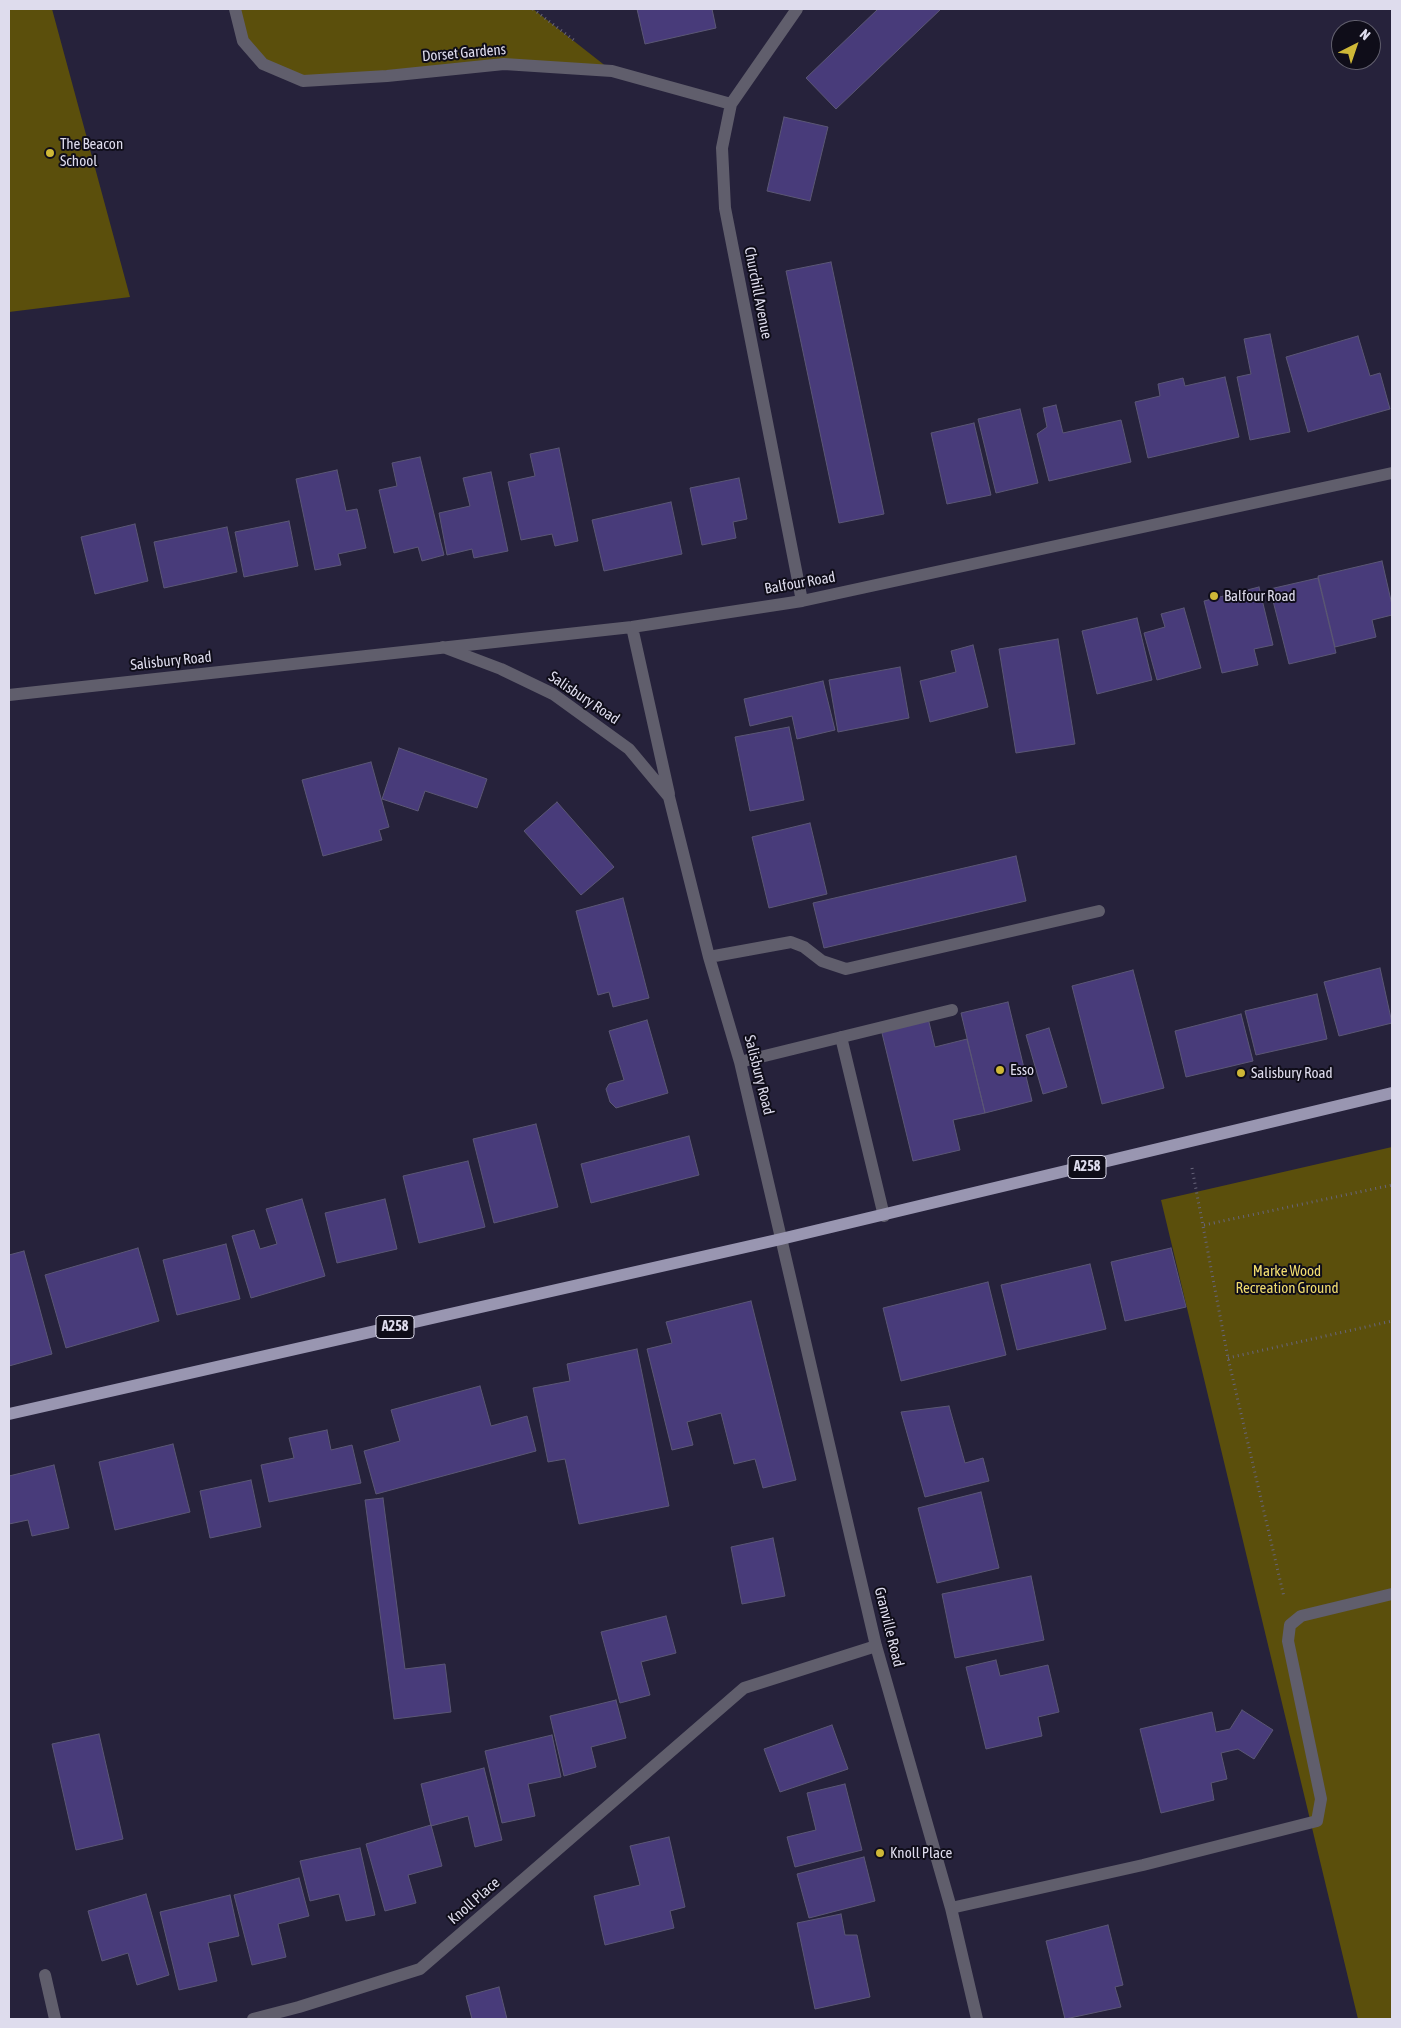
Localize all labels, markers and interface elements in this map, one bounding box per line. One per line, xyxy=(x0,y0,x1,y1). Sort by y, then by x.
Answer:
north arrow xyxy=(1331,20,1381,70)
text: N xyxy=(1357,26,1374,43)
street label: Dorset Gardens xyxy=(421,40,507,66)
place label: The Beacon School xyxy=(60,135,123,170)
marker: The Beacon School xyxy=(44,147,56,159)
street label: Churchill Avenue xyxy=(740,245,776,341)
street label: Balfour Road xyxy=(763,568,837,598)
place label: Balfour Road xyxy=(1224,587,1296,605)
marker: Balfour Road xyxy=(1208,590,1220,602)
street label: Salisbury Road xyxy=(129,648,213,674)
street label: Salisbury Road xyxy=(545,668,623,728)
street label: Salisbury Road xyxy=(740,1033,778,1117)
place label: Esso xyxy=(1010,1061,1034,1079)
marker: Esso xyxy=(994,1064,1006,1076)
place label: Salisbury Road xyxy=(1251,1064,1333,1082)
marker: Salisbury Road xyxy=(1235,1067,1247,1079)
road number: A258 xyxy=(1068,1156,1106,1178)
park label: Marke Wood Recreation Ground xyxy=(1235,1262,1339,1297)
road number: A258 xyxy=(376,1315,414,1338)
street label: Granville Road xyxy=(870,1585,908,1669)
place label: Knoll Place xyxy=(890,1844,952,1862)
marker: Knoll Place xyxy=(874,1847,886,1859)
street label: Knoll Place xyxy=(445,1874,503,1928)

